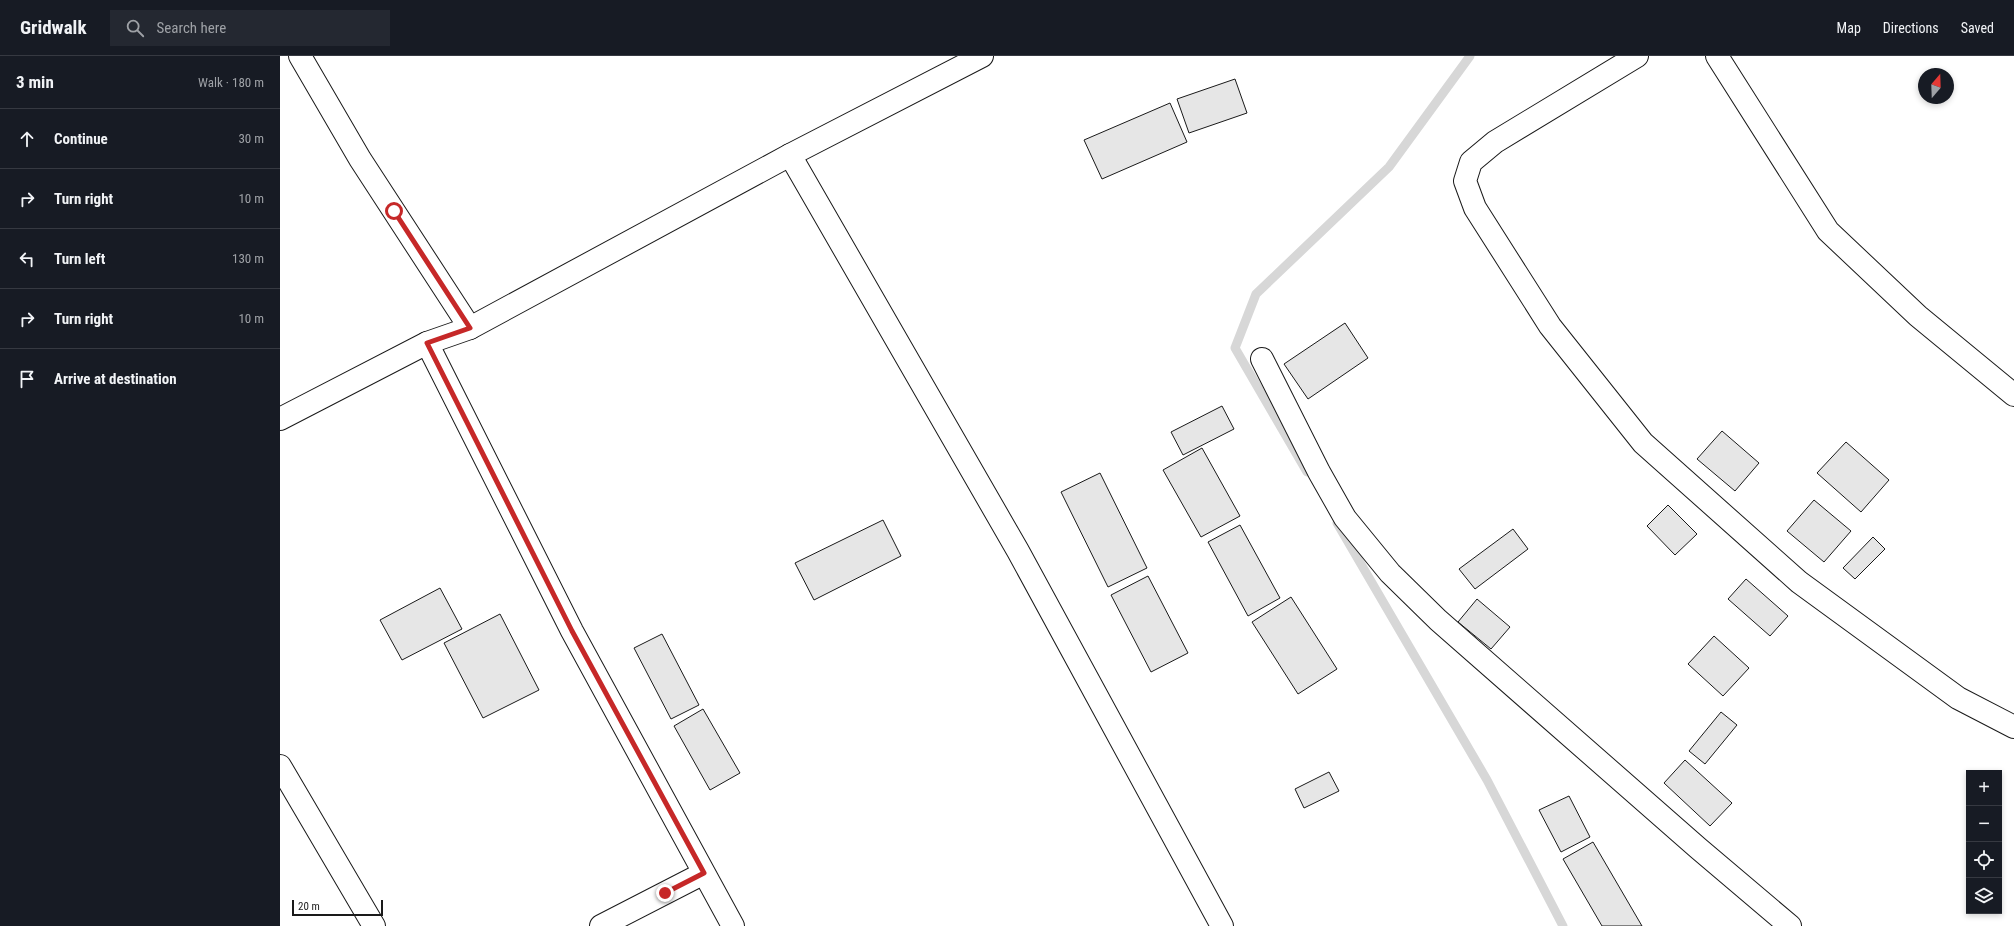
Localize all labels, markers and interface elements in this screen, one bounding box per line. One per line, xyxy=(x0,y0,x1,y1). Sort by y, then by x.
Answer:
search box xyxy=(110,10,390,46)
text: Gridwalk xyxy=(20,16,86,39)
icon: search xyxy=(124,17,146,39)
text: Search here xyxy=(156,19,226,37)
text: Map xyxy=(1837,20,1861,36)
text: Directions xyxy=(1883,20,1939,36)
text: Saved xyxy=(1961,20,1994,36)
north arrow xyxy=(1918,68,1954,104)
text: 3 min xyxy=(16,72,54,92)
text: Walk · 180 m xyxy=(198,75,264,90)
icon: ahead xyxy=(16,128,38,150)
text: Continue xyxy=(54,130,108,148)
text: 30 m xyxy=(238,131,264,146)
icon: right xyxy=(16,188,38,210)
text: Turn right xyxy=(54,190,113,208)
text: 10 m xyxy=(238,191,264,206)
route start xyxy=(385,202,403,220)
icon: left xyxy=(16,248,38,270)
text: Turn left xyxy=(54,250,105,268)
text: 130 m xyxy=(232,251,264,266)
icon: right xyxy=(16,308,38,330)
text: Turn right xyxy=(54,310,113,328)
text: 10 m xyxy=(238,311,264,326)
icon: arrive xyxy=(16,368,38,390)
text: Arrive at destination xyxy=(54,370,177,388)
map controls xyxy=(1966,770,2002,914)
button: + xyxy=(1966,770,2002,806)
button: − xyxy=(1966,806,2002,842)
button: locate xyxy=(1966,842,2002,878)
button: layers xyxy=(1966,878,2002,914)
route end xyxy=(656,884,674,902)
scale bar xyxy=(292,898,383,917)
text: 20 m xyxy=(298,900,320,913)

